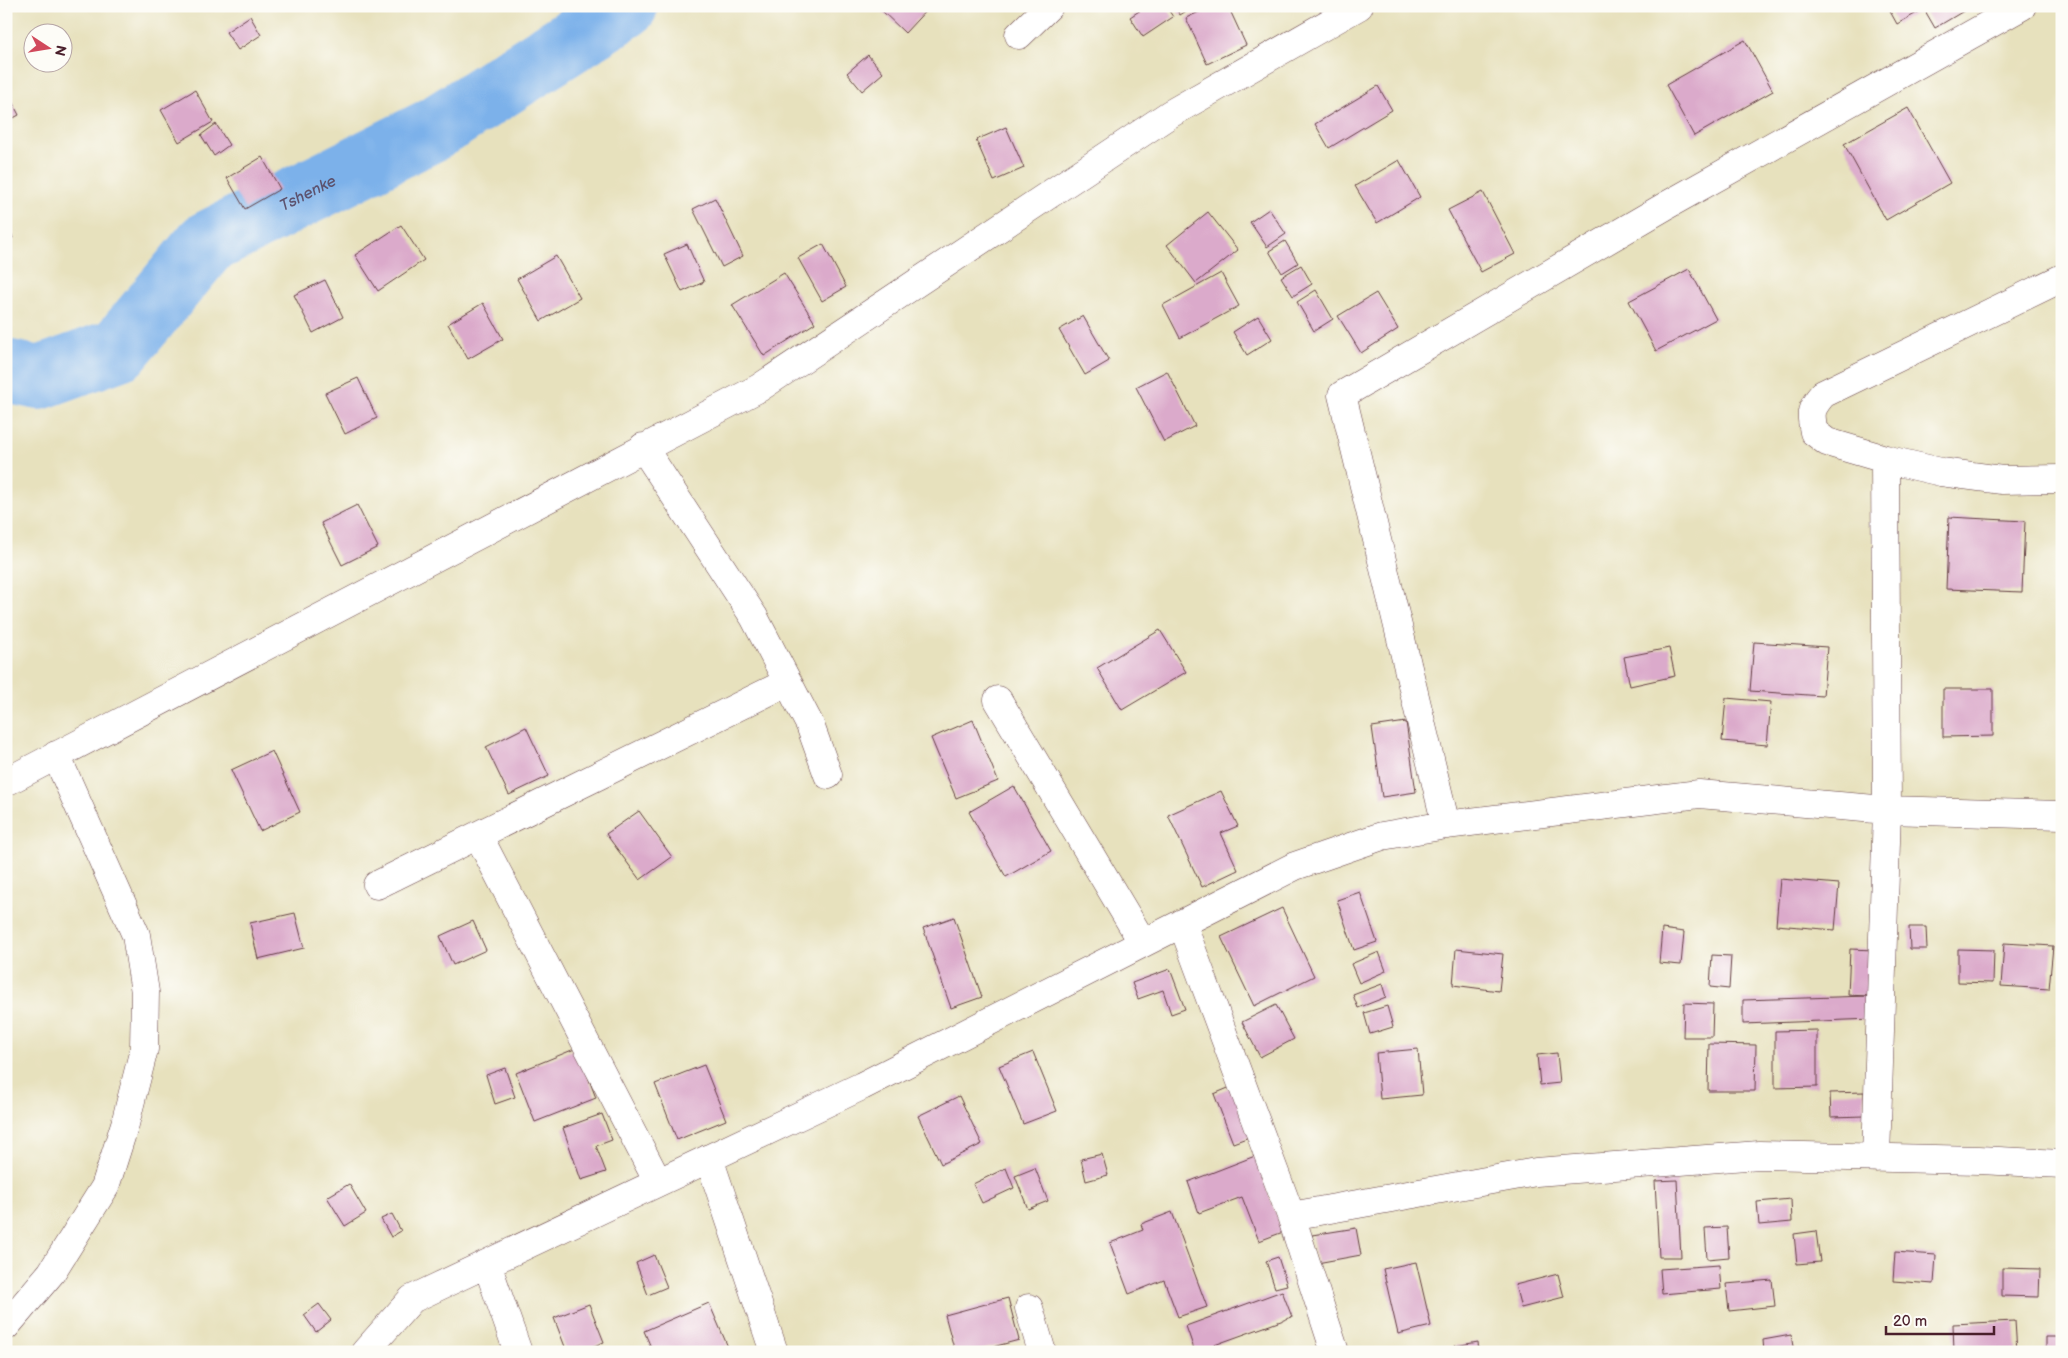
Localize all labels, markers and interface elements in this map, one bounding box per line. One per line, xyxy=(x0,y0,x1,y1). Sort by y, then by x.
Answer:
north arrow xyxy=(22,22,72,72)
text: N xyxy=(51,44,70,58)
water label: Tshenke xyxy=(277,172,340,216)
scale bar xyxy=(1886,1303,1993,1335)
text: 20 m xyxy=(1893,1312,1927,1331)

